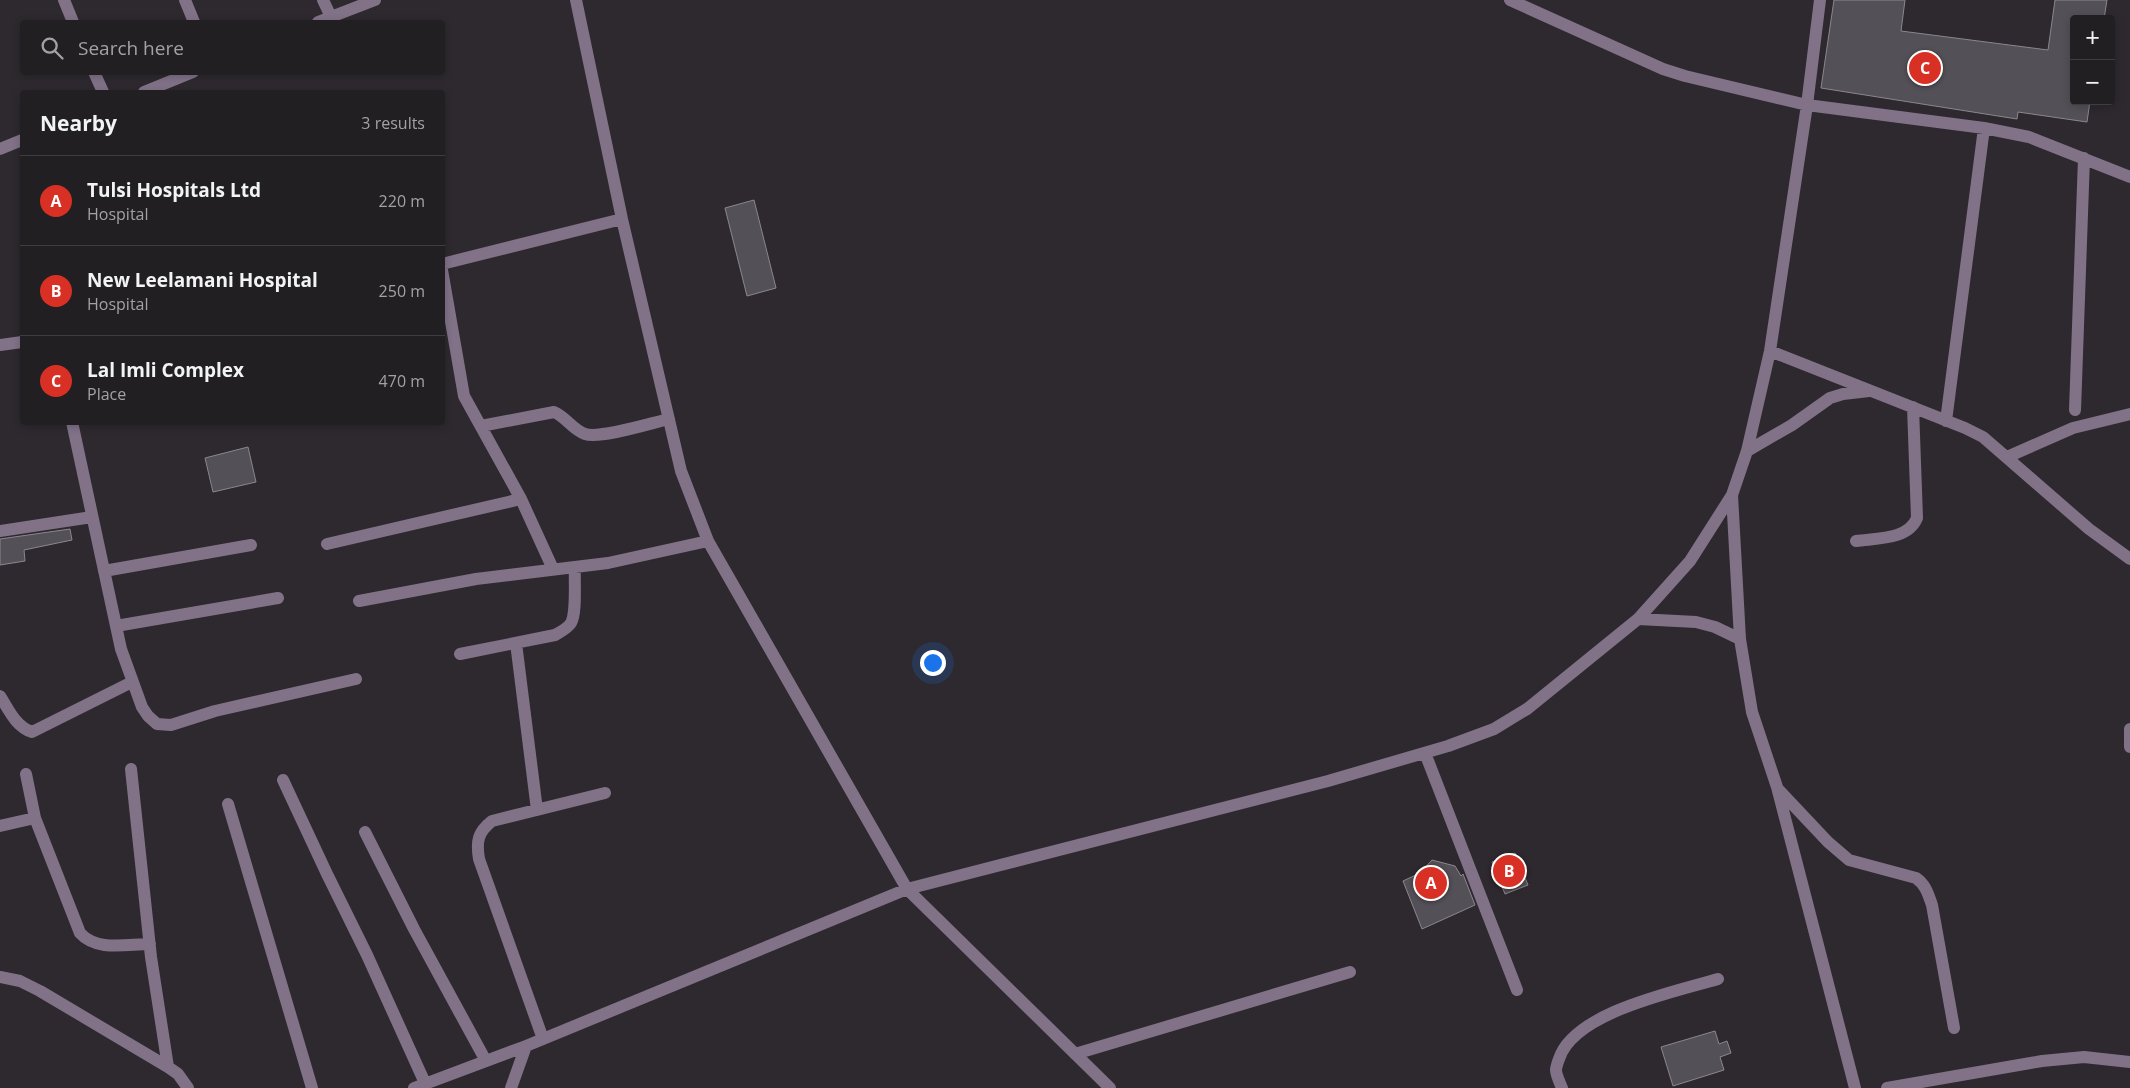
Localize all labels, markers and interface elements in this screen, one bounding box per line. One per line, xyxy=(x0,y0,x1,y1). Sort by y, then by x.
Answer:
map controls xyxy=(2070,15,2115,105)
button: + xyxy=(2070,15,2115,60)
search box xyxy=(20,20,445,75)
icon: search xyxy=(38,34,66,62)
text: Search here xyxy=(78,35,184,61)
pin: C xyxy=(1909,49,1941,87)
button: − xyxy=(2070,60,2115,105)
text: Nearby xyxy=(40,109,117,137)
text: 3 results xyxy=(361,112,425,134)
text: Tulsi Hospitals Ltd xyxy=(87,177,261,203)
text: A xyxy=(50,190,62,212)
text: 220 m xyxy=(379,190,425,212)
text: Hospital xyxy=(87,203,149,225)
text: New Leelamani Hospital xyxy=(87,267,318,293)
text: B xyxy=(51,280,61,302)
text: 250 m xyxy=(379,280,425,302)
text: Hospital xyxy=(87,293,149,315)
text: Lal Imli Complex xyxy=(87,357,244,383)
text: C xyxy=(51,370,61,392)
text: 470 m xyxy=(379,370,425,392)
text: Place xyxy=(87,383,126,405)
your location xyxy=(920,650,946,676)
pin: B xyxy=(1493,852,1525,890)
pin: A xyxy=(1415,864,1447,902)

